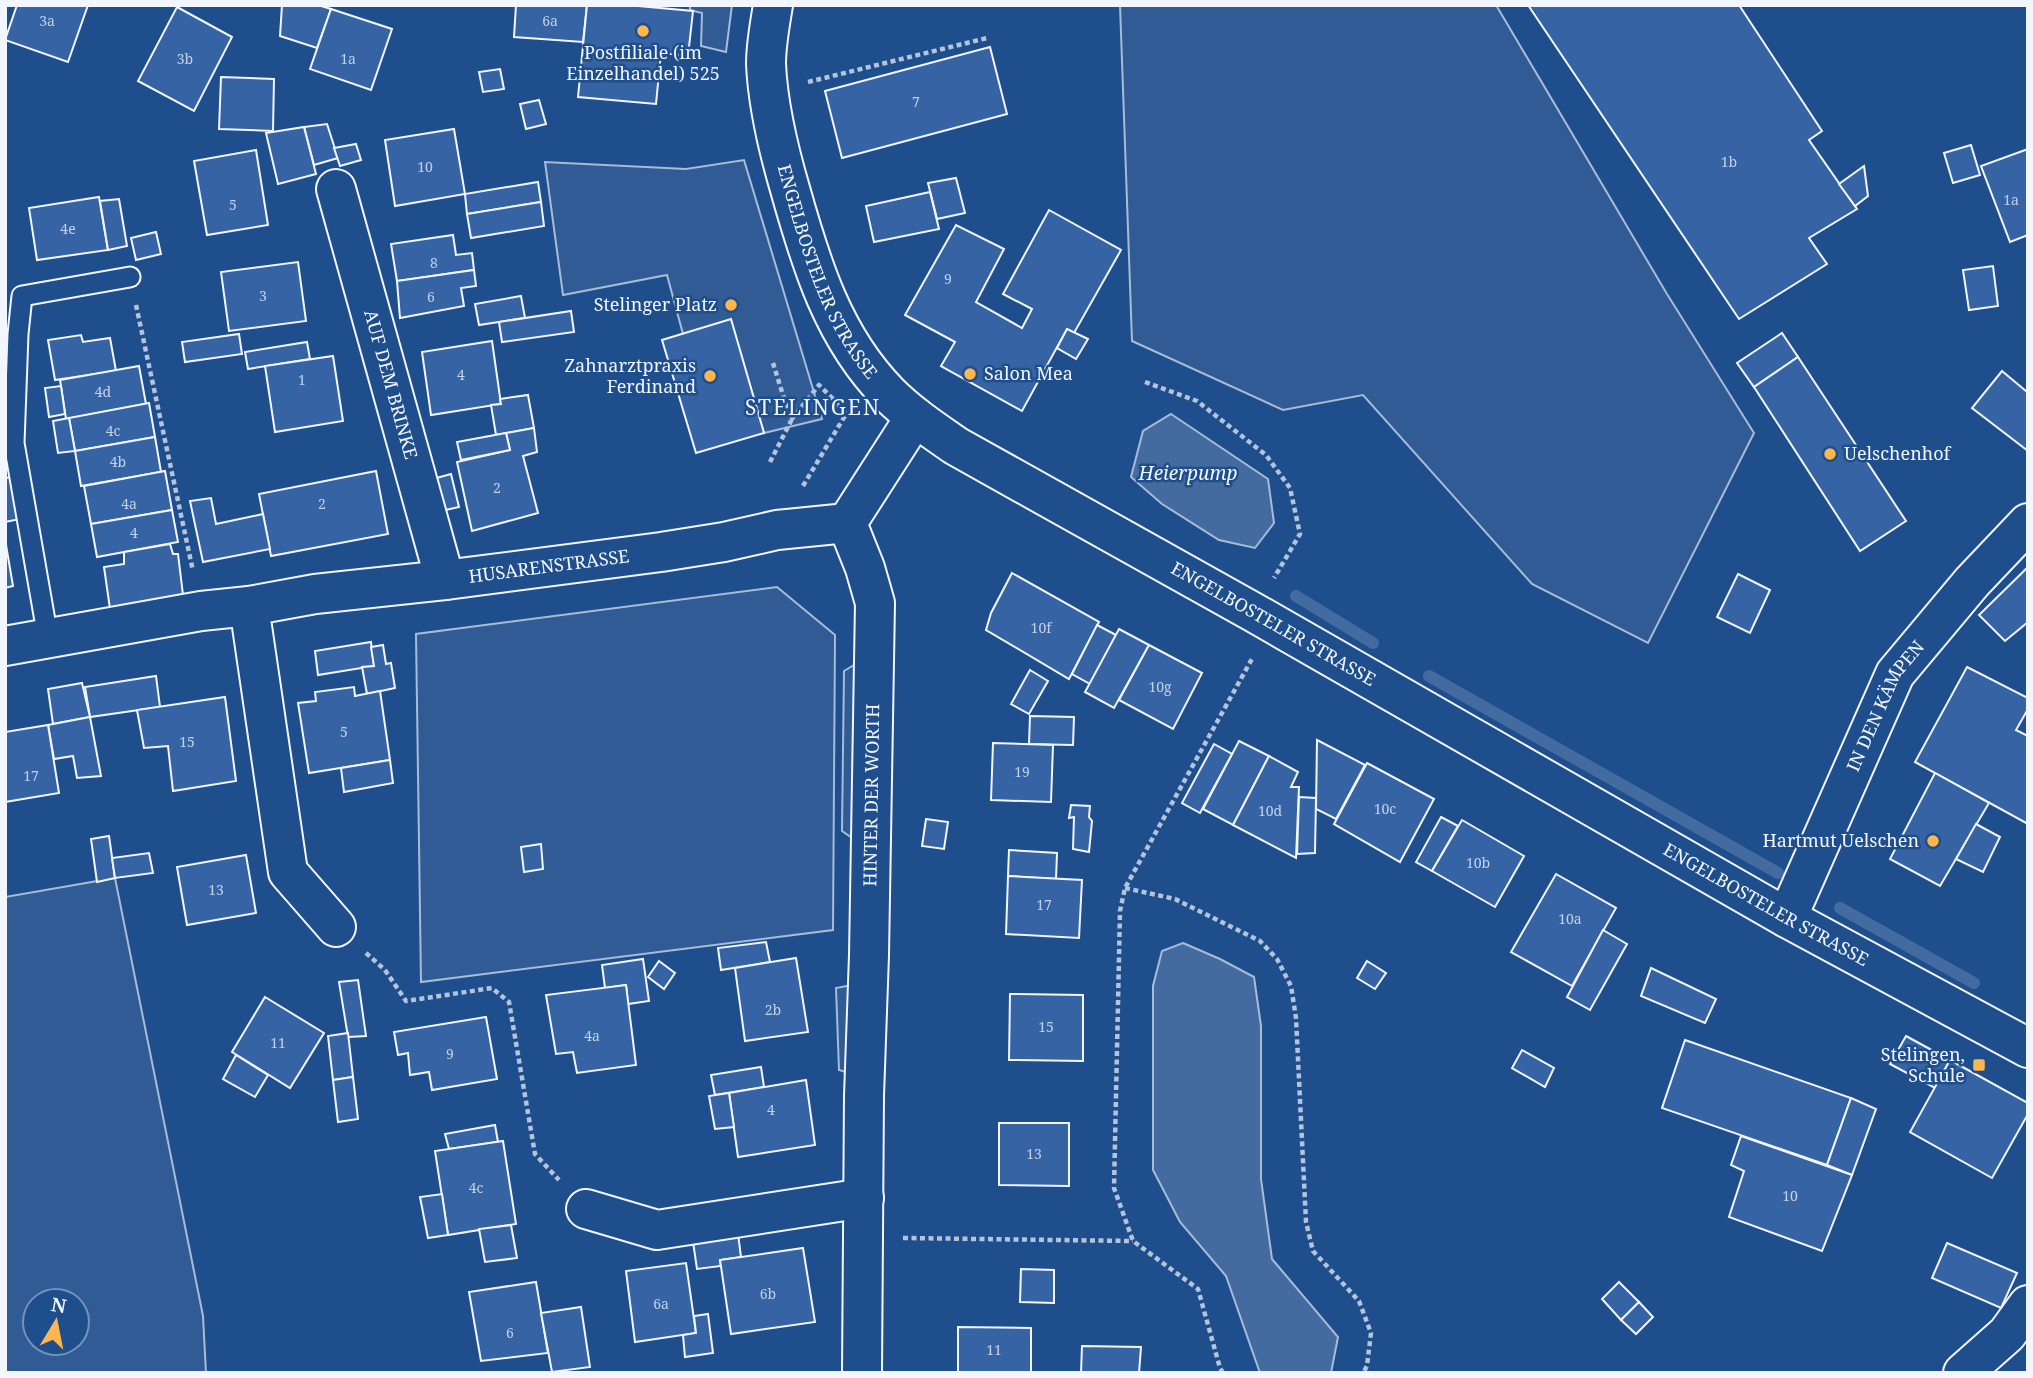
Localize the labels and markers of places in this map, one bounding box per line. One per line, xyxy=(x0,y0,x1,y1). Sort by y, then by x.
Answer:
marker: Postfiliale (im Einzelhandel) 525 xyxy=(635,23,651,39)
place label: Postfiliale (im Einzelhandel) 525 xyxy=(566,40,720,85)
place label: Stelinger Platz xyxy=(594,292,717,316)
marker: Stelinger Platz xyxy=(723,297,739,313)
place label: Zahnarztpraxis Ferdinand xyxy=(564,353,696,398)
place label: Salon Mea xyxy=(984,361,1073,385)
marker: Salon Mea xyxy=(962,366,978,382)
marker: Zahnarztpraxis Ferdinand xyxy=(702,368,718,384)
place label: Uelschenhof xyxy=(1844,441,1952,465)
marker: Uelschenhof xyxy=(1822,446,1838,462)
place label: Hartmut Uelschen xyxy=(1763,828,1919,852)
marker: Hartmut Uelschen xyxy=(1925,833,1941,849)
place label: Stelingen, Schule xyxy=(1881,1042,1965,1087)
marker: Stelingen, Schule xyxy=(1971,1057,1987,1073)

